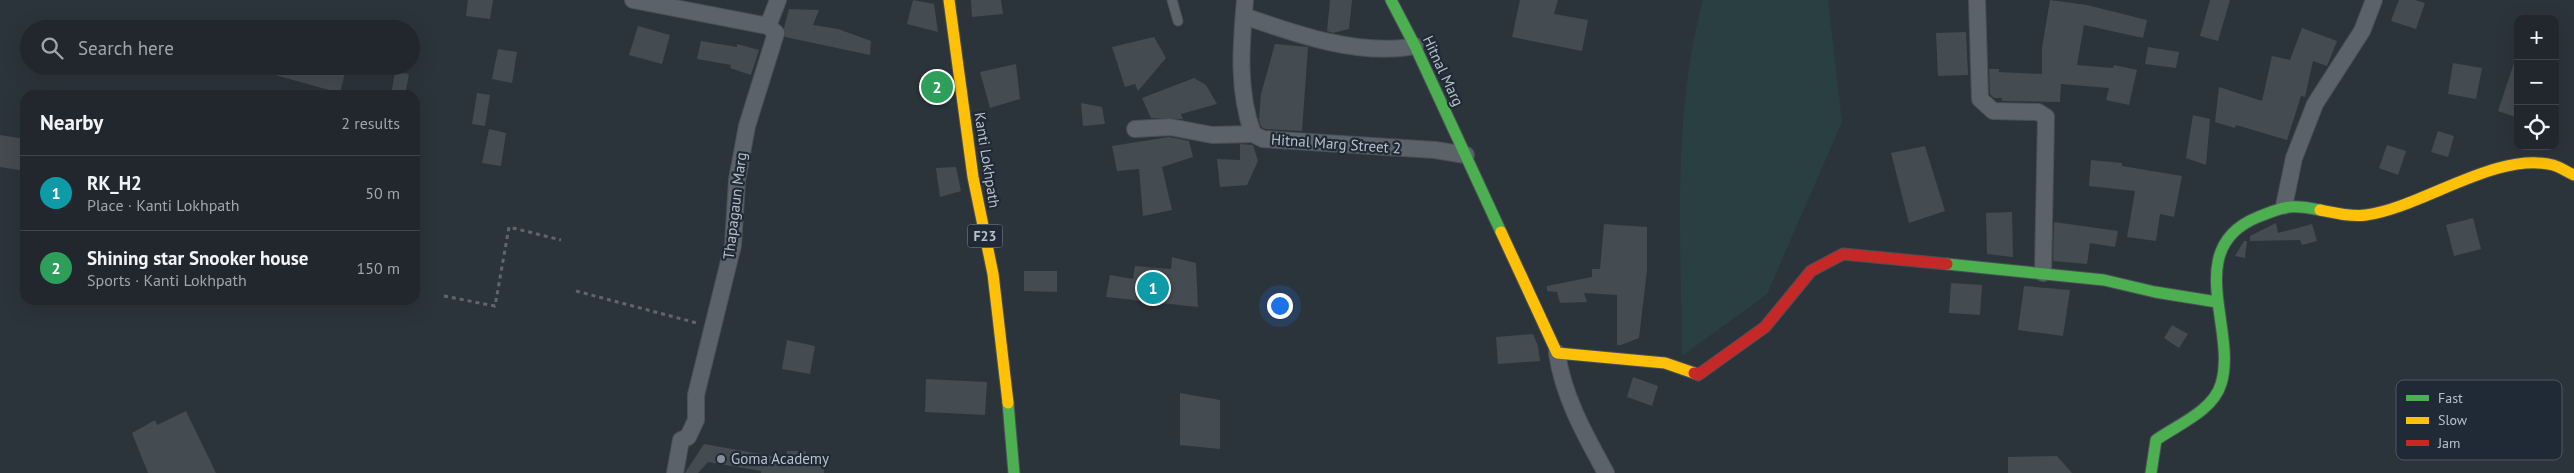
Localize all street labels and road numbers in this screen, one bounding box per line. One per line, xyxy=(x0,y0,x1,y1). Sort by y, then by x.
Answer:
street label: Hitnal Marg xyxy=(1419,32,1468,109)
street label: Kanti Lokhpath xyxy=(971,111,1004,209)
street label: Hitnal Marg Street 2 xyxy=(1270,129,1402,158)
street label: Thapagaun Marg xyxy=(719,151,751,261)
road number: F23 xyxy=(968,225,1002,248)

